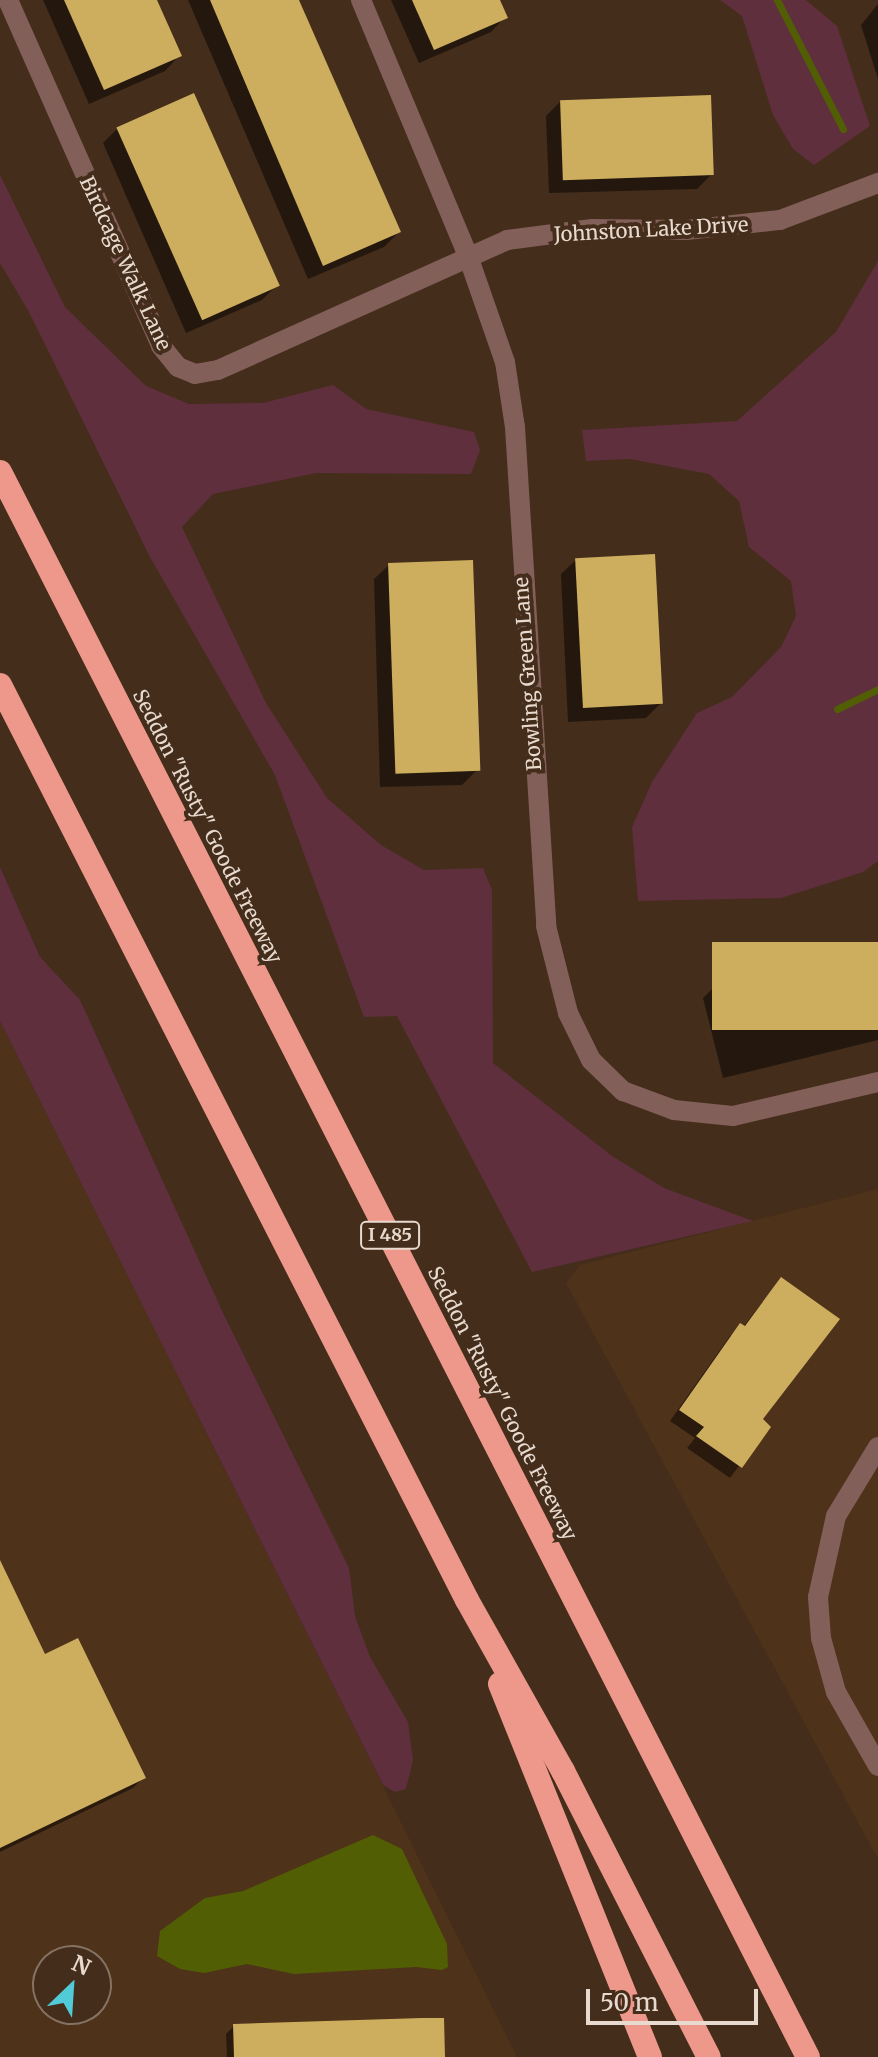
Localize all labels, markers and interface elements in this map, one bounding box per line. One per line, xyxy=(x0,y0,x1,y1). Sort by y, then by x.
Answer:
street label: Birdcage Walk Lane xyxy=(75,172,177,354)
street label: Johnston Lake Drive xyxy=(553,212,749,246)
street label: Bowling Green Lane xyxy=(508,576,546,772)
street label: Seddon "Rusty" Goode Freeway xyxy=(128,685,288,967)
road number: I 485 xyxy=(360,1221,420,1249)
street label: Seddon "Rusty" Goode Freeway xyxy=(423,1262,583,1544)
north arrow xyxy=(32,1945,112,2025)
text: N xyxy=(67,1949,95,1981)
scale bar xyxy=(590,1973,762,2023)
text: 50 m xyxy=(600,1987,659,2018)

